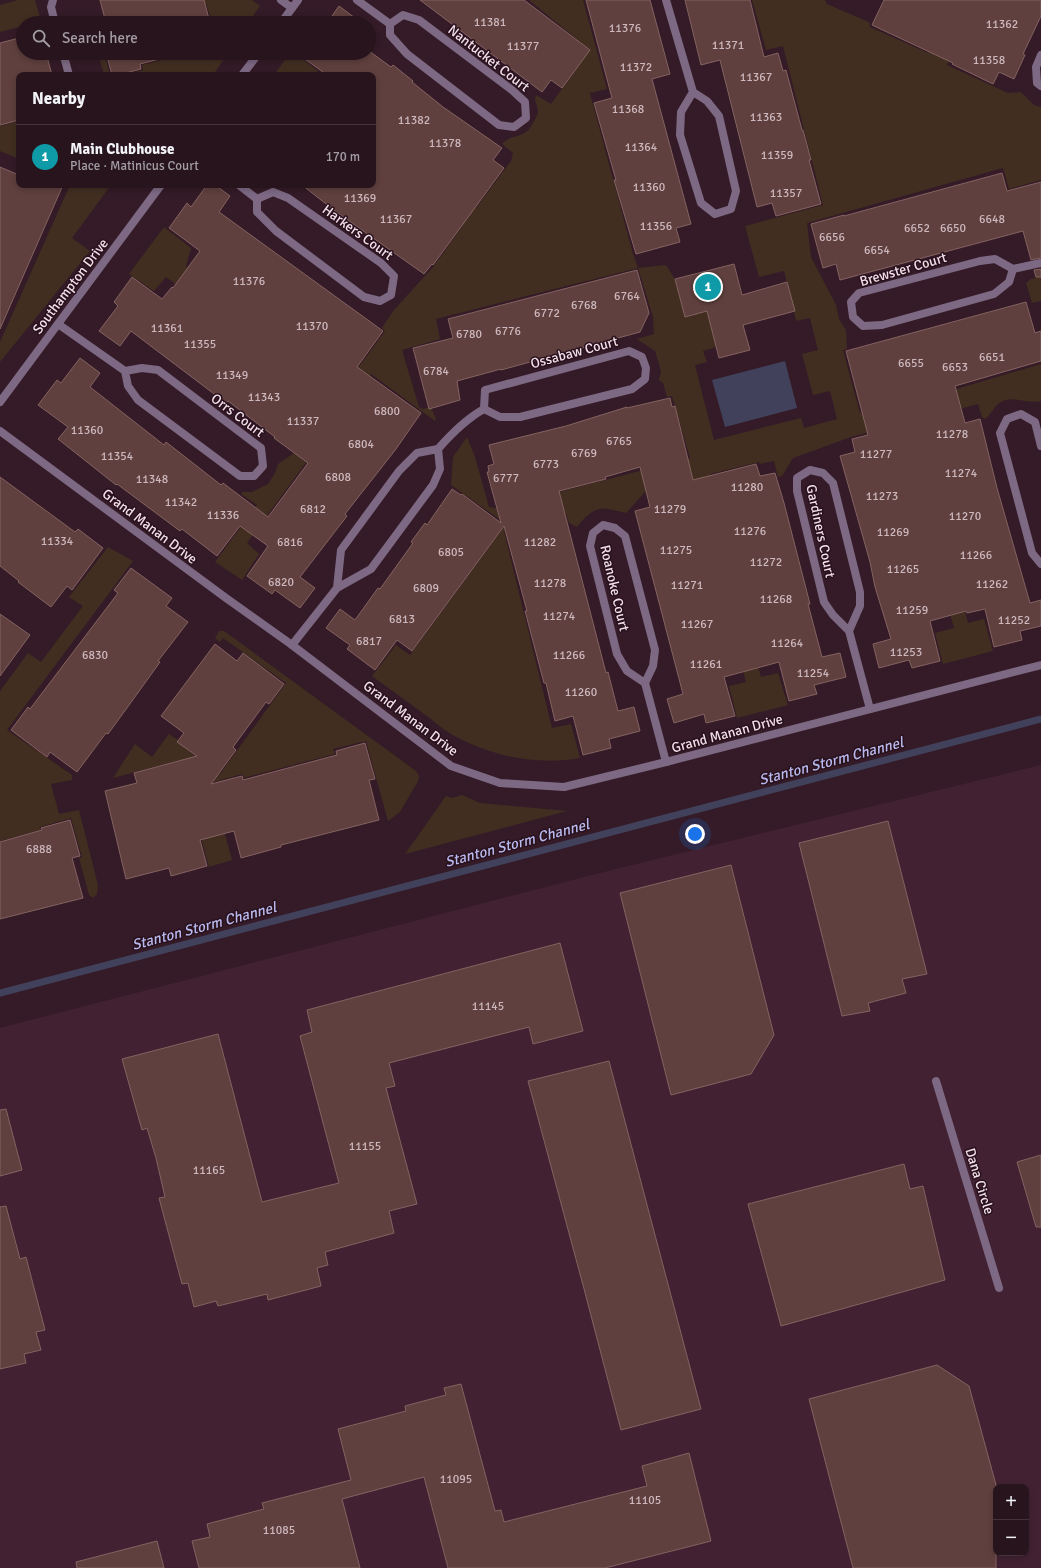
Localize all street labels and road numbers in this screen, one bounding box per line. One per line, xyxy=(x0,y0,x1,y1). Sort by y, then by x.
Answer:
street label: Nantucket Court xyxy=(445,21,533,96)
street label: Harkers Court xyxy=(319,201,397,264)
street label: Southampton Drive xyxy=(29,235,112,337)
street label: Brewster Court xyxy=(858,249,949,290)
street label: Ossabaw Court xyxy=(529,333,620,372)
street label: Orrs Court xyxy=(208,390,268,441)
street label: Gardiners Court xyxy=(802,483,839,579)
street label: Grand Manan Drive xyxy=(99,485,201,568)
street label: Roanoke Court xyxy=(596,543,633,633)
street label: Grand Manan Drive xyxy=(360,677,462,760)
street label: Grand Manan Drive xyxy=(670,710,785,757)
street label: Dana Circle xyxy=(961,1146,998,1216)

